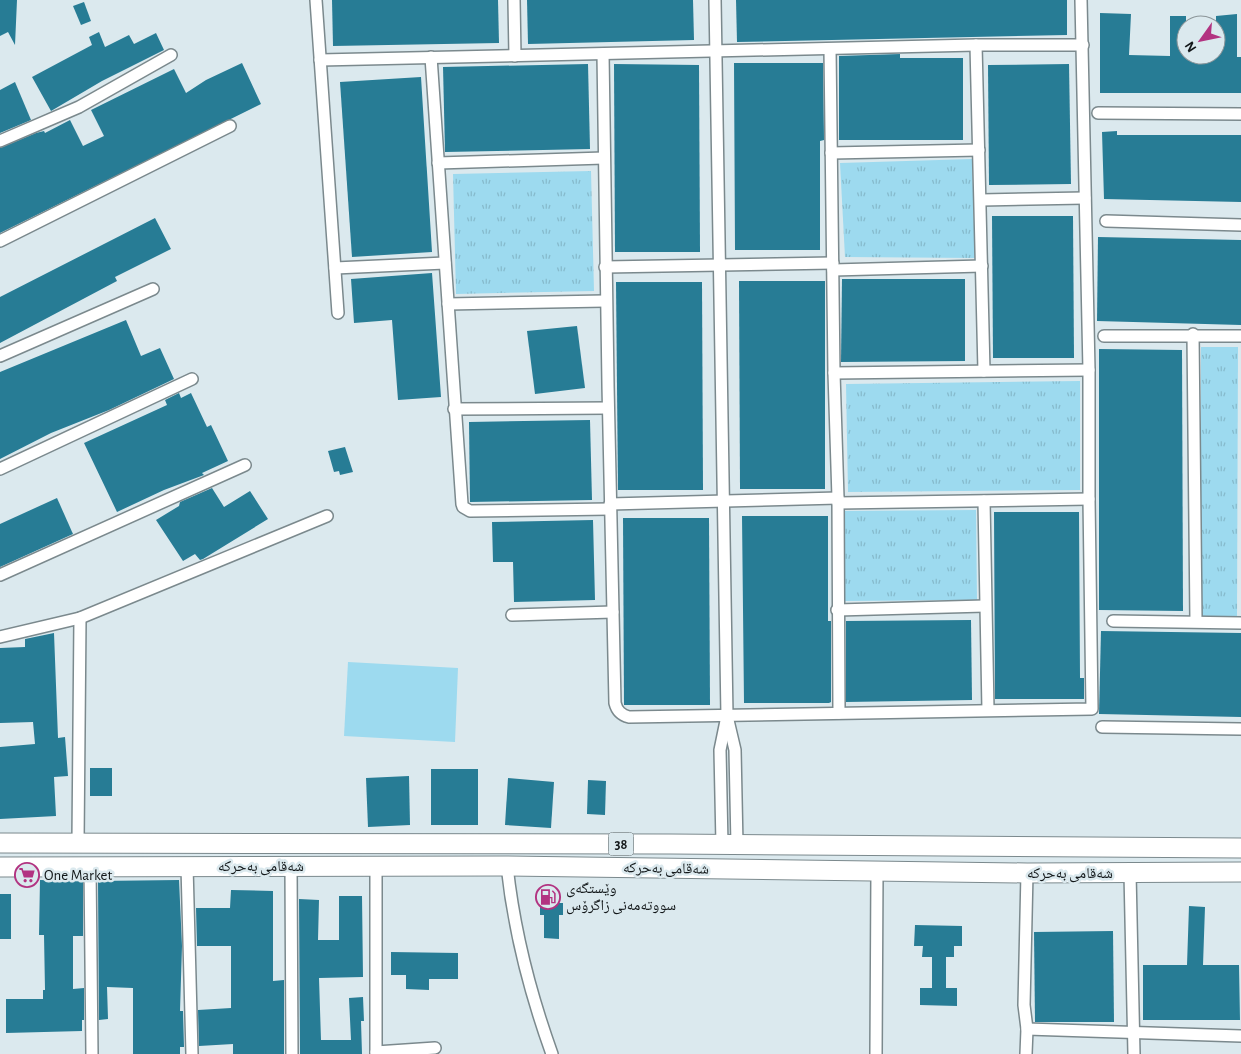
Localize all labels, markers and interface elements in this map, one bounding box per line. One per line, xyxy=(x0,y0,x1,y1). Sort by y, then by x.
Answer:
north arrow xyxy=(1176,15,1226,65)
text: N xyxy=(1182,39,1199,54)
road number: 38 xyxy=(608,832,634,856)
street label: شەقامی بەحرکە xyxy=(218,859,304,876)
street label: شەقامی بەحرکە xyxy=(623,860,709,879)
supermarket icon: One Market xyxy=(14,862,40,888)
street label: شەقامی بەحرکە xyxy=(1027,866,1113,883)
place label: One Market xyxy=(44,868,112,883)
place label: وێستگەی سووتەمەنی زاگرۆس xyxy=(566,881,676,915)
fuel station icon: وێستگەی سووتەمەنی زاگرۆس xyxy=(535,884,561,910)

